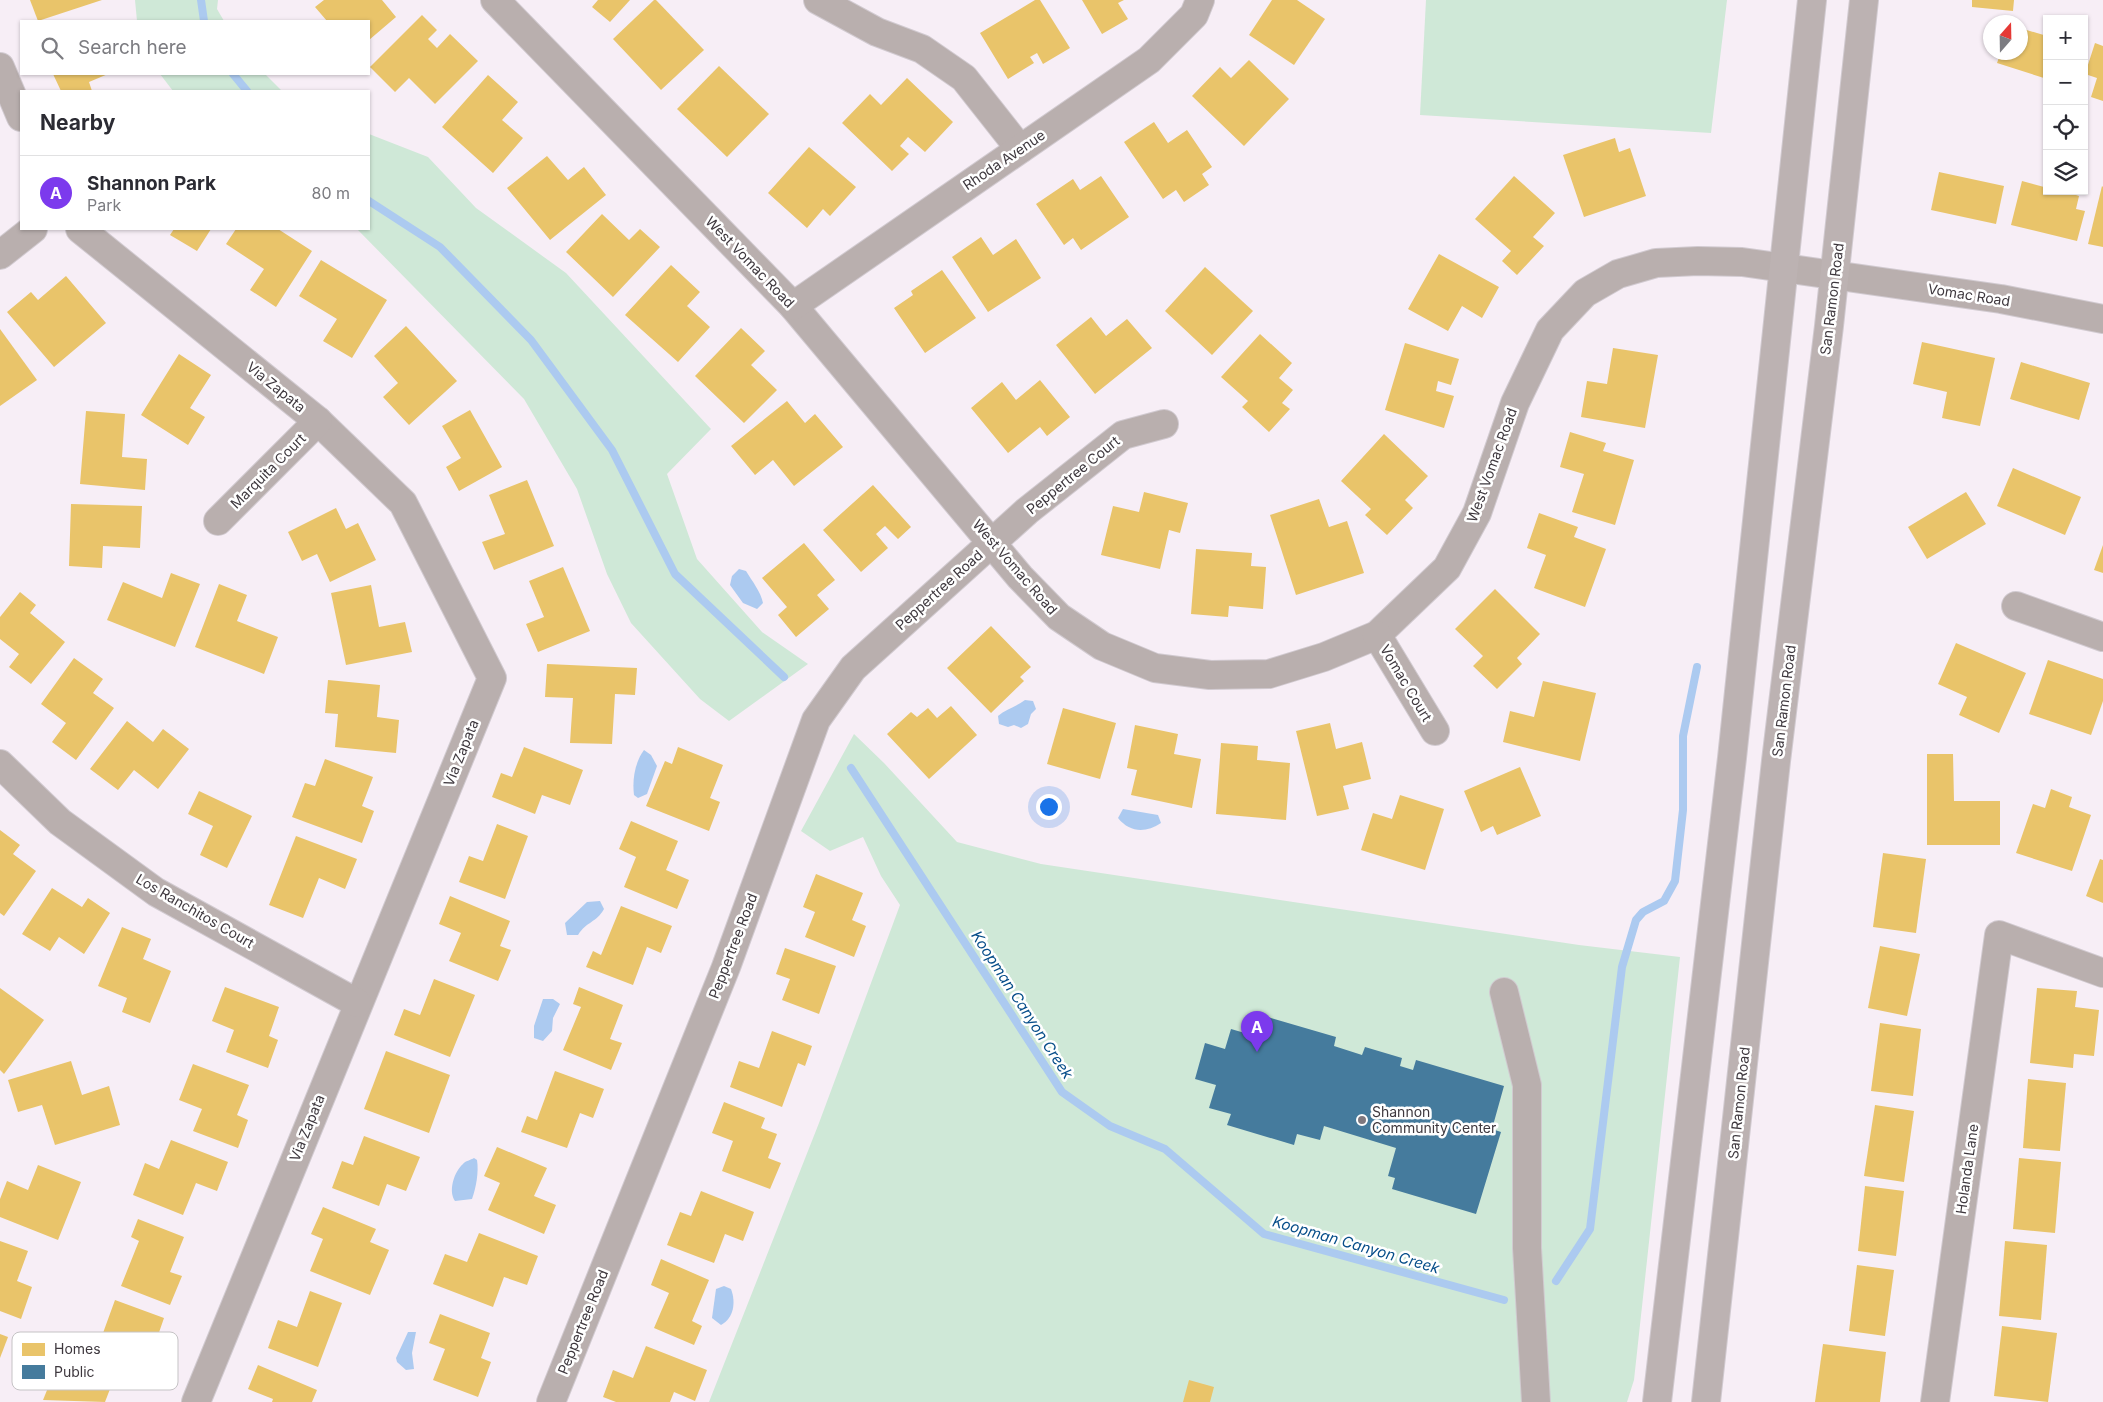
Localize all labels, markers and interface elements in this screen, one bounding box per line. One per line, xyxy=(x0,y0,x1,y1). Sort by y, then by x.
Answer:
north arrow xyxy=(1983,15,2028,60)
map controls xyxy=(2043,15,2088,195)
button: + xyxy=(2043,15,2088,60)
search box xyxy=(20,20,370,75)
icon: search xyxy=(38,34,66,62)
text: Search here xyxy=(78,36,187,59)
button: − xyxy=(2043,60,2088,105)
button: locate xyxy=(2043,105,2088,150)
text: Nearby xyxy=(40,110,115,135)
street label: Rhoda Avenue xyxy=(959,126,1048,193)
button: layers xyxy=(2043,150,2088,195)
text: Shannon Park xyxy=(87,172,216,195)
text: A xyxy=(50,183,62,203)
text: 80 m xyxy=(311,183,350,203)
text: Park xyxy=(87,195,121,215)
street label: West Vomac Road xyxy=(702,212,798,311)
street label: San Ramon Road xyxy=(1816,242,1847,356)
street label: Vomac Road xyxy=(1927,280,2011,309)
street label: Via Zapata xyxy=(244,358,309,415)
street label: West Vomac Road xyxy=(1463,405,1520,524)
street label: Marquita Court xyxy=(227,429,309,512)
street label: Peppertree Court xyxy=(1023,432,1123,517)
street label: West Vomac Road xyxy=(969,516,1061,618)
street label: Peppertree Road xyxy=(892,546,986,633)
street label: Vomac Court xyxy=(1377,641,1436,724)
street label: San Ramon Road xyxy=(1768,644,1799,758)
street label: Via Zapata xyxy=(439,717,482,789)
your location xyxy=(1036,794,1062,820)
street label: Los Ranchitos Court xyxy=(133,870,258,952)
street label: Peppertree Road xyxy=(705,891,760,1001)
water label: Koopman Canyon Creek xyxy=(967,927,1078,1083)
pin: A xyxy=(1241,1011,1273,1052)
street label: San Ramon Road xyxy=(1724,1046,1753,1160)
street label: Via Zapata xyxy=(285,1092,328,1164)
place label: Shannon Community Center xyxy=(1372,1103,1496,1136)
marker: Shannon Community Center xyxy=(1356,1114,1368,1126)
street label: Holanda Lane xyxy=(1952,1123,1981,1215)
water label: Koopman Canyon Creek xyxy=(1270,1212,1443,1278)
street label: Peppertree Road xyxy=(554,1267,611,1377)
legend xyxy=(12,1332,178,1390)
text: Homes xyxy=(54,1340,101,1357)
text: Public xyxy=(54,1363,95,1380)

